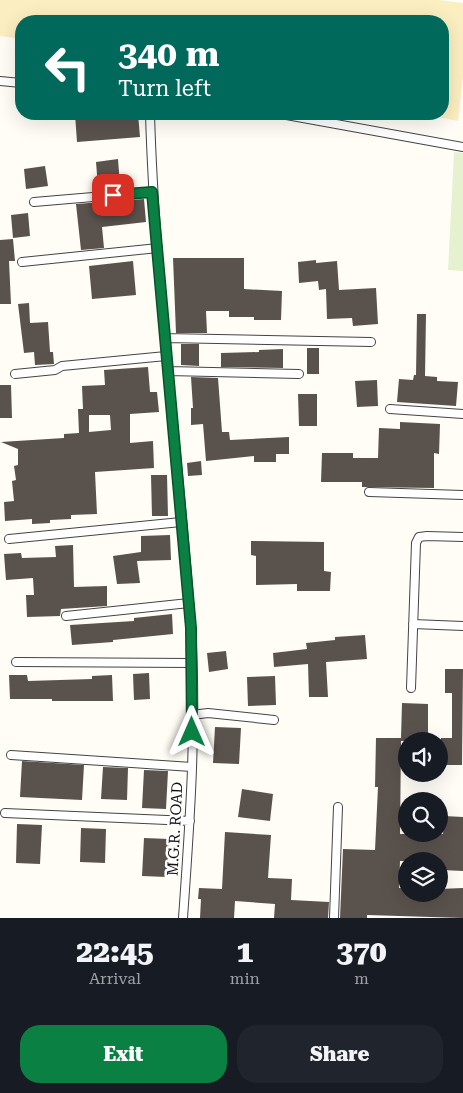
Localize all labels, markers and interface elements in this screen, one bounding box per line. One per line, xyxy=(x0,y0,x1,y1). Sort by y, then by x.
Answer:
text: 340 m xyxy=(118,34,219,75)
icon: left xyxy=(35,35,100,100)
text: Turn left xyxy=(118,76,211,101)
pin xyxy=(92,174,134,216)
icon: arrive xyxy=(99,181,127,209)
position arrow xyxy=(165,705,217,757)
map controls xyxy=(398,732,448,902)
button: sound xyxy=(398,732,448,782)
street label: M.G.R. ROAD xyxy=(164,781,186,877)
button: search xyxy=(398,792,448,842)
button: layers xyxy=(398,852,448,902)
text: 22:45 xyxy=(76,934,154,969)
text: 1 xyxy=(236,934,253,969)
text: 370 xyxy=(336,934,387,969)
text: Arrival xyxy=(89,969,141,988)
text: min xyxy=(230,969,260,988)
text: m xyxy=(354,969,369,988)
button: Exit xyxy=(20,1025,227,1083)
button: Share xyxy=(237,1025,443,1083)

